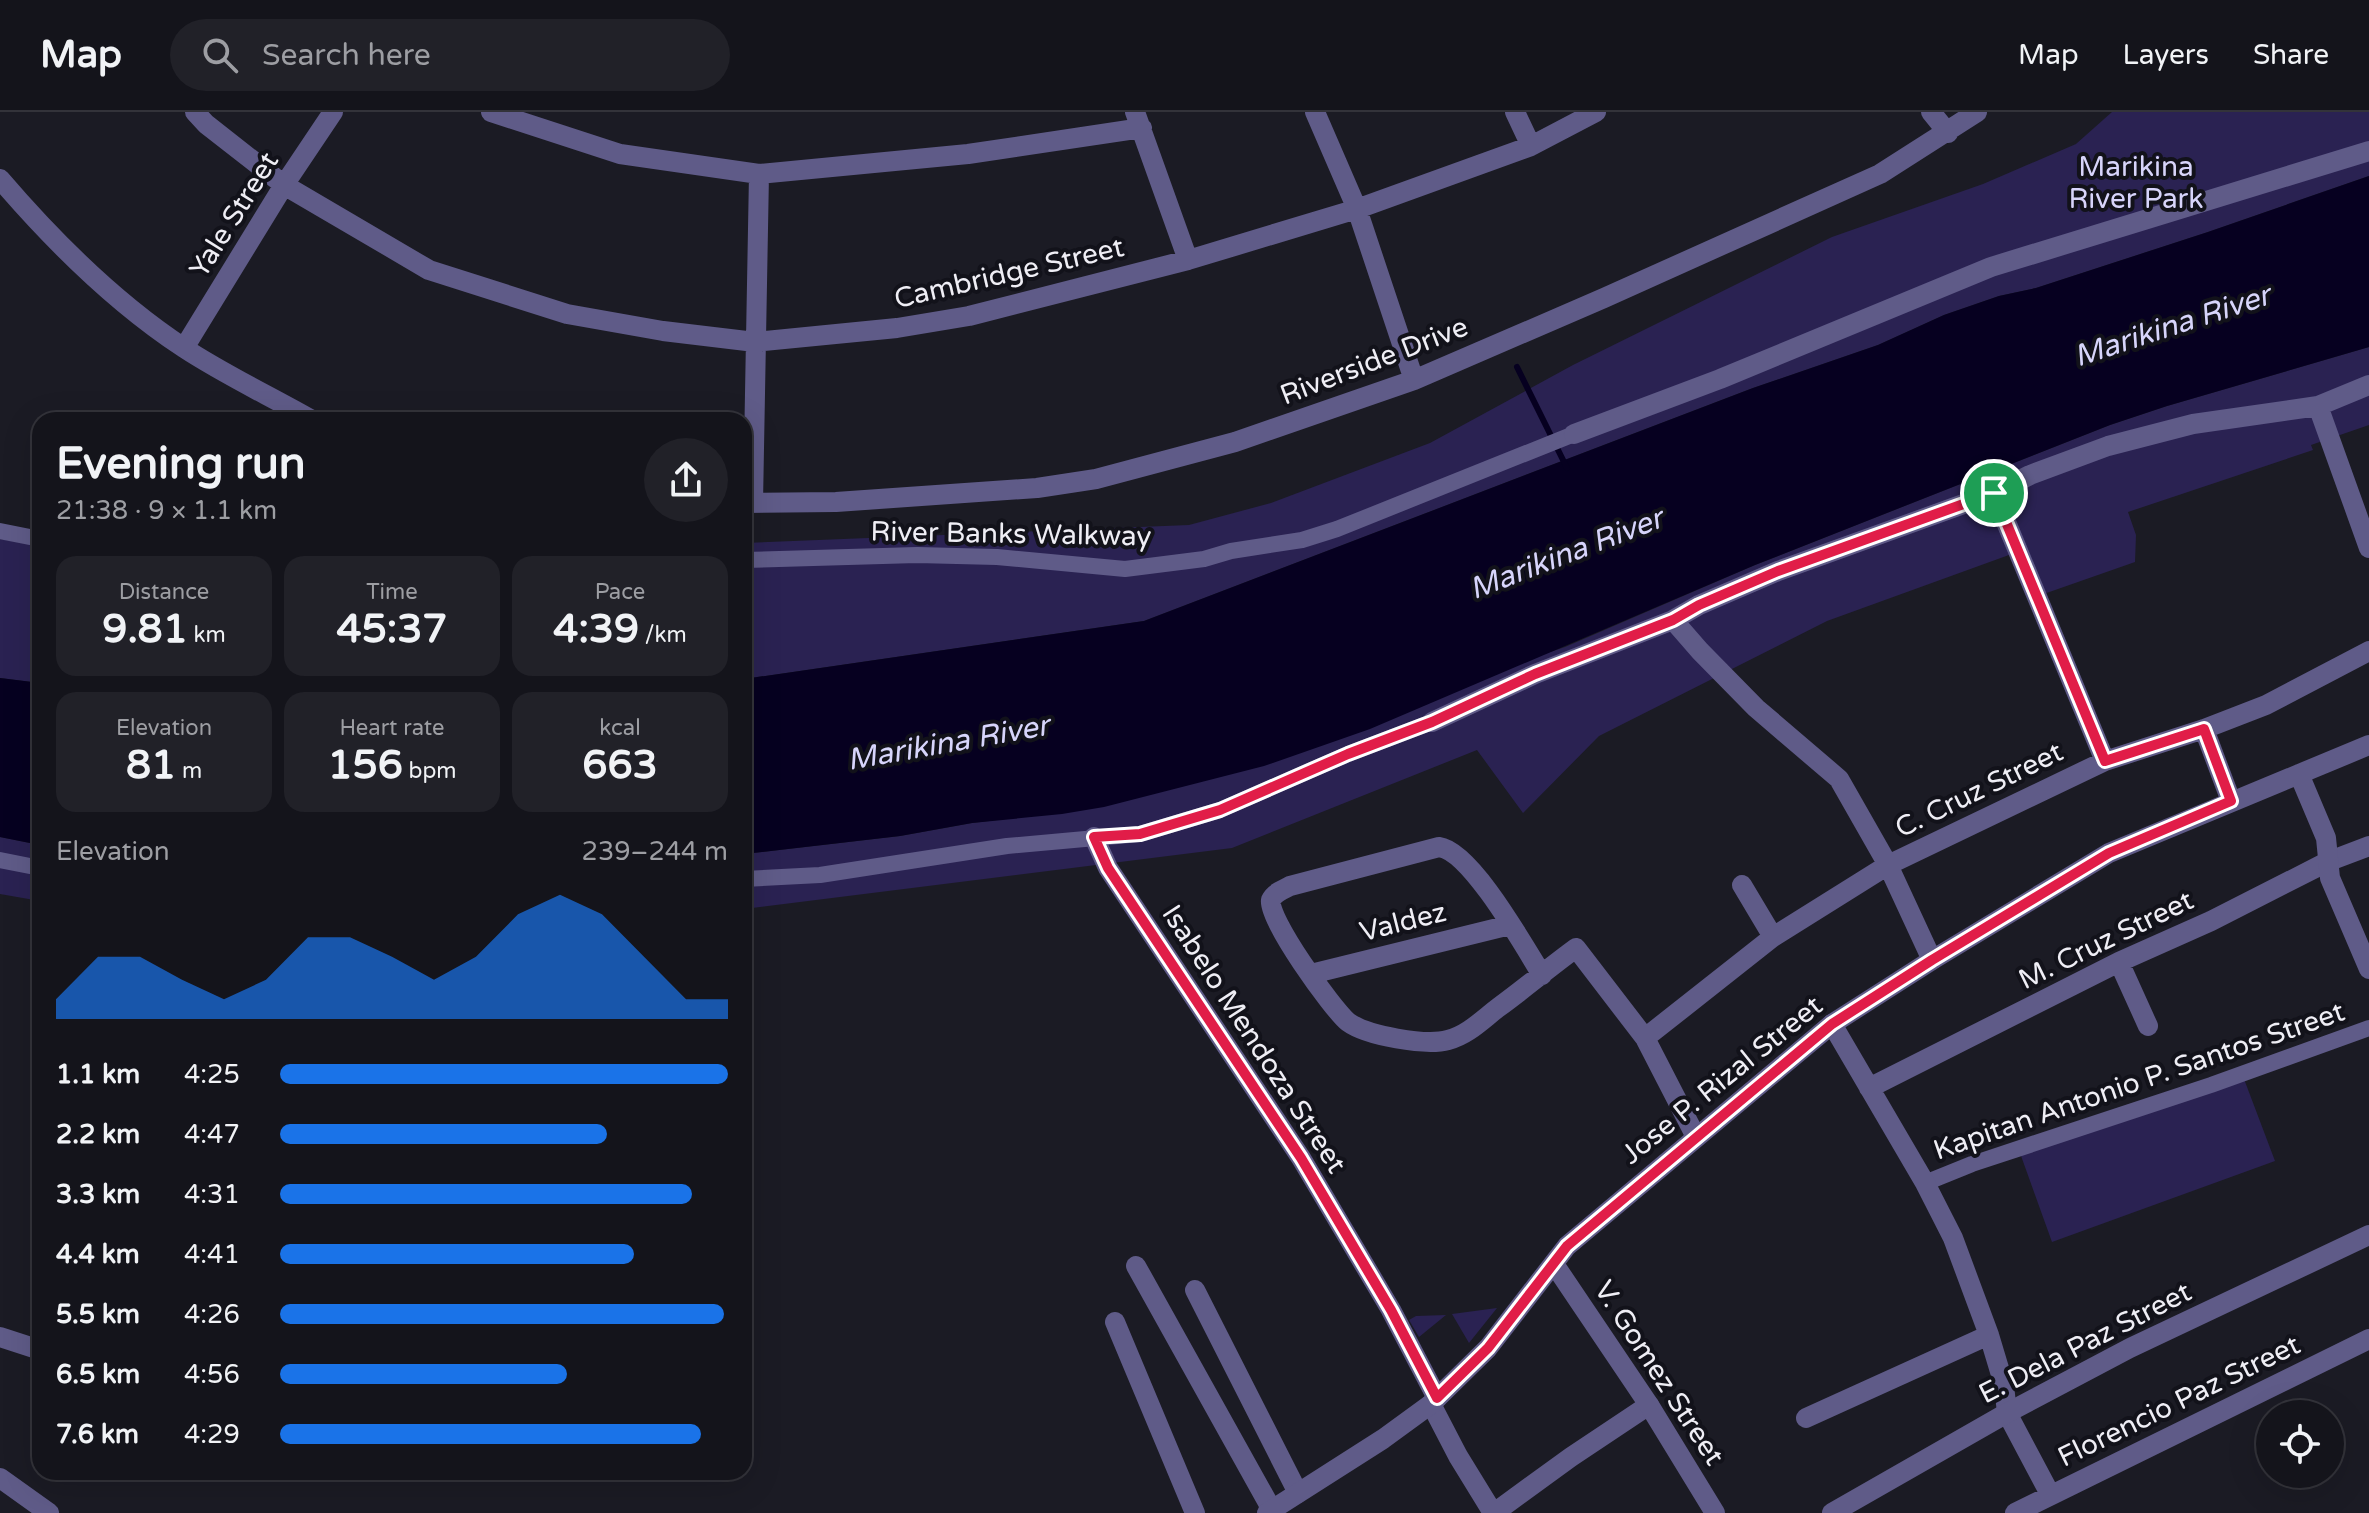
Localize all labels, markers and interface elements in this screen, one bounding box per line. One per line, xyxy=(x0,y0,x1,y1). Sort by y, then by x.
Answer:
search box xyxy=(170,19,730,91)
text: Map xyxy=(40,32,122,78)
icon: search xyxy=(198,33,242,77)
text: Search here xyxy=(262,37,431,74)
text: Map xyxy=(2018,38,2079,72)
text: Layers xyxy=(2123,38,2209,72)
text: Share xyxy=(2253,38,2329,72)
street label: Yale Street xyxy=(182,146,286,284)
park label: Marikina River Park xyxy=(2068,150,2204,216)
street label: Cambridge Street xyxy=(891,230,1127,316)
water label: Marikina River xyxy=(2069,276,2278,375)
street label: Riverside Drive xyxy=(1275,310,1473,412)
text: Evening run xyxy=(56,438,305,491)
button: share xyxy=(644,438,728,522)
pin xyxy=(1960,459,2028,527)
icon: arrive xyxy=(1972,471,2016,515)
text: 21:38 · 9 × 1.1 km xyxy=(56,495,277,526)
water label: Marikina River xyxy=(1464,499,1671,608)
street label: River Banks Walkway xyxy=(870,515,1152,553)
text: Distance xyxy=(119,579,209,605)
text: Time xyxy=(366,579,418,605)
text: Pace xyxy=(595,579,645,605)
text: 9.81 xyxy=(102,605,188,653)
text: 45:37 xyxy=(337,605,447,653)
text: 4:39 xyxy=(553,605,639,653)
text: km xyxy=(188,622,226,648)
text: /km xyxy=(639,622,687,648)
water label: Marikina River xyxy=(844,706,1055,779)
text: Elevation xyxy=(116,715,212,741)
text: Heart rate xyxy=(340,715,444,741)
text: kcal xyxy=(599,715,641,741)
street label: C. Cruz Street xyxy=(1890,735,2069,845)
text: 81 xyxy=(126,741,176,789)
text: 156 xyxy=(327,741,403,789)
text: 663 xyxy=(582,741,658,789)
text: m xyxy=(176,758,202,784)
text: bpm xyxy=(403,758,457,784)
text: Elevation xyxy=(56,836,170,867)
text: 239–244 m xyxy=(582,836,728,867)
street label: M. Cruz Street xyxy=(2013,883,2199,997)
street label: Valdez xyxy=(1356,895,1450,949)
street label: Isabelo Mendoza Street xyxy=(1155,899,1354,1180)
street label: Jose P. Rizal Street xyxy=(1615,988,1830,1171)
street label: Kapitan Antonio P. Santos Street xyxy=(1929,994,2349,1167)
text: 1.1 km xyxy=(56,1059,140,1090)
text: 4:25 xyxy=(184,1059,240,1090)
text: 2.2 km xyxy=(56,1119,140,1150)
text: 4:47 xyxy=(184,1119,240,1150)
text: 3.3 km xyxy=(56,1179,140,1210)
text: 4:31 xyxy=(184,1179,240,1210)
text: 4.4 km xyxy=(56,1239,140,1270)
text: 4:41 xyxy=(184,1239,240,1270)
street label: V. Gomez Street xyxy=(1587,1274,1731,1472)
street label: E. Dela Paz Street xyxy=(1973,1275,2197,1411)
text: 5.5 km xyxy=(56,1299,140,1330)
text: 4:26 xyxy=(184,1299,240,1330)
street label: Florencio Paz Street xyxy=(2052,1327,2306,1474)
text: 6.5 km xyxy=(56,1359,140,1390)
text: 4:56 xyxy=(184,1359,240,1390)
map controls xyxy=(2256,1400,2344,1488)
button: locate xyxy=(2256,1400,2344,1488)
text: 7.6 km xyxy=(56,1419,139,1450)
text: 4:29 xyxy=(184,1419,240,1450)

